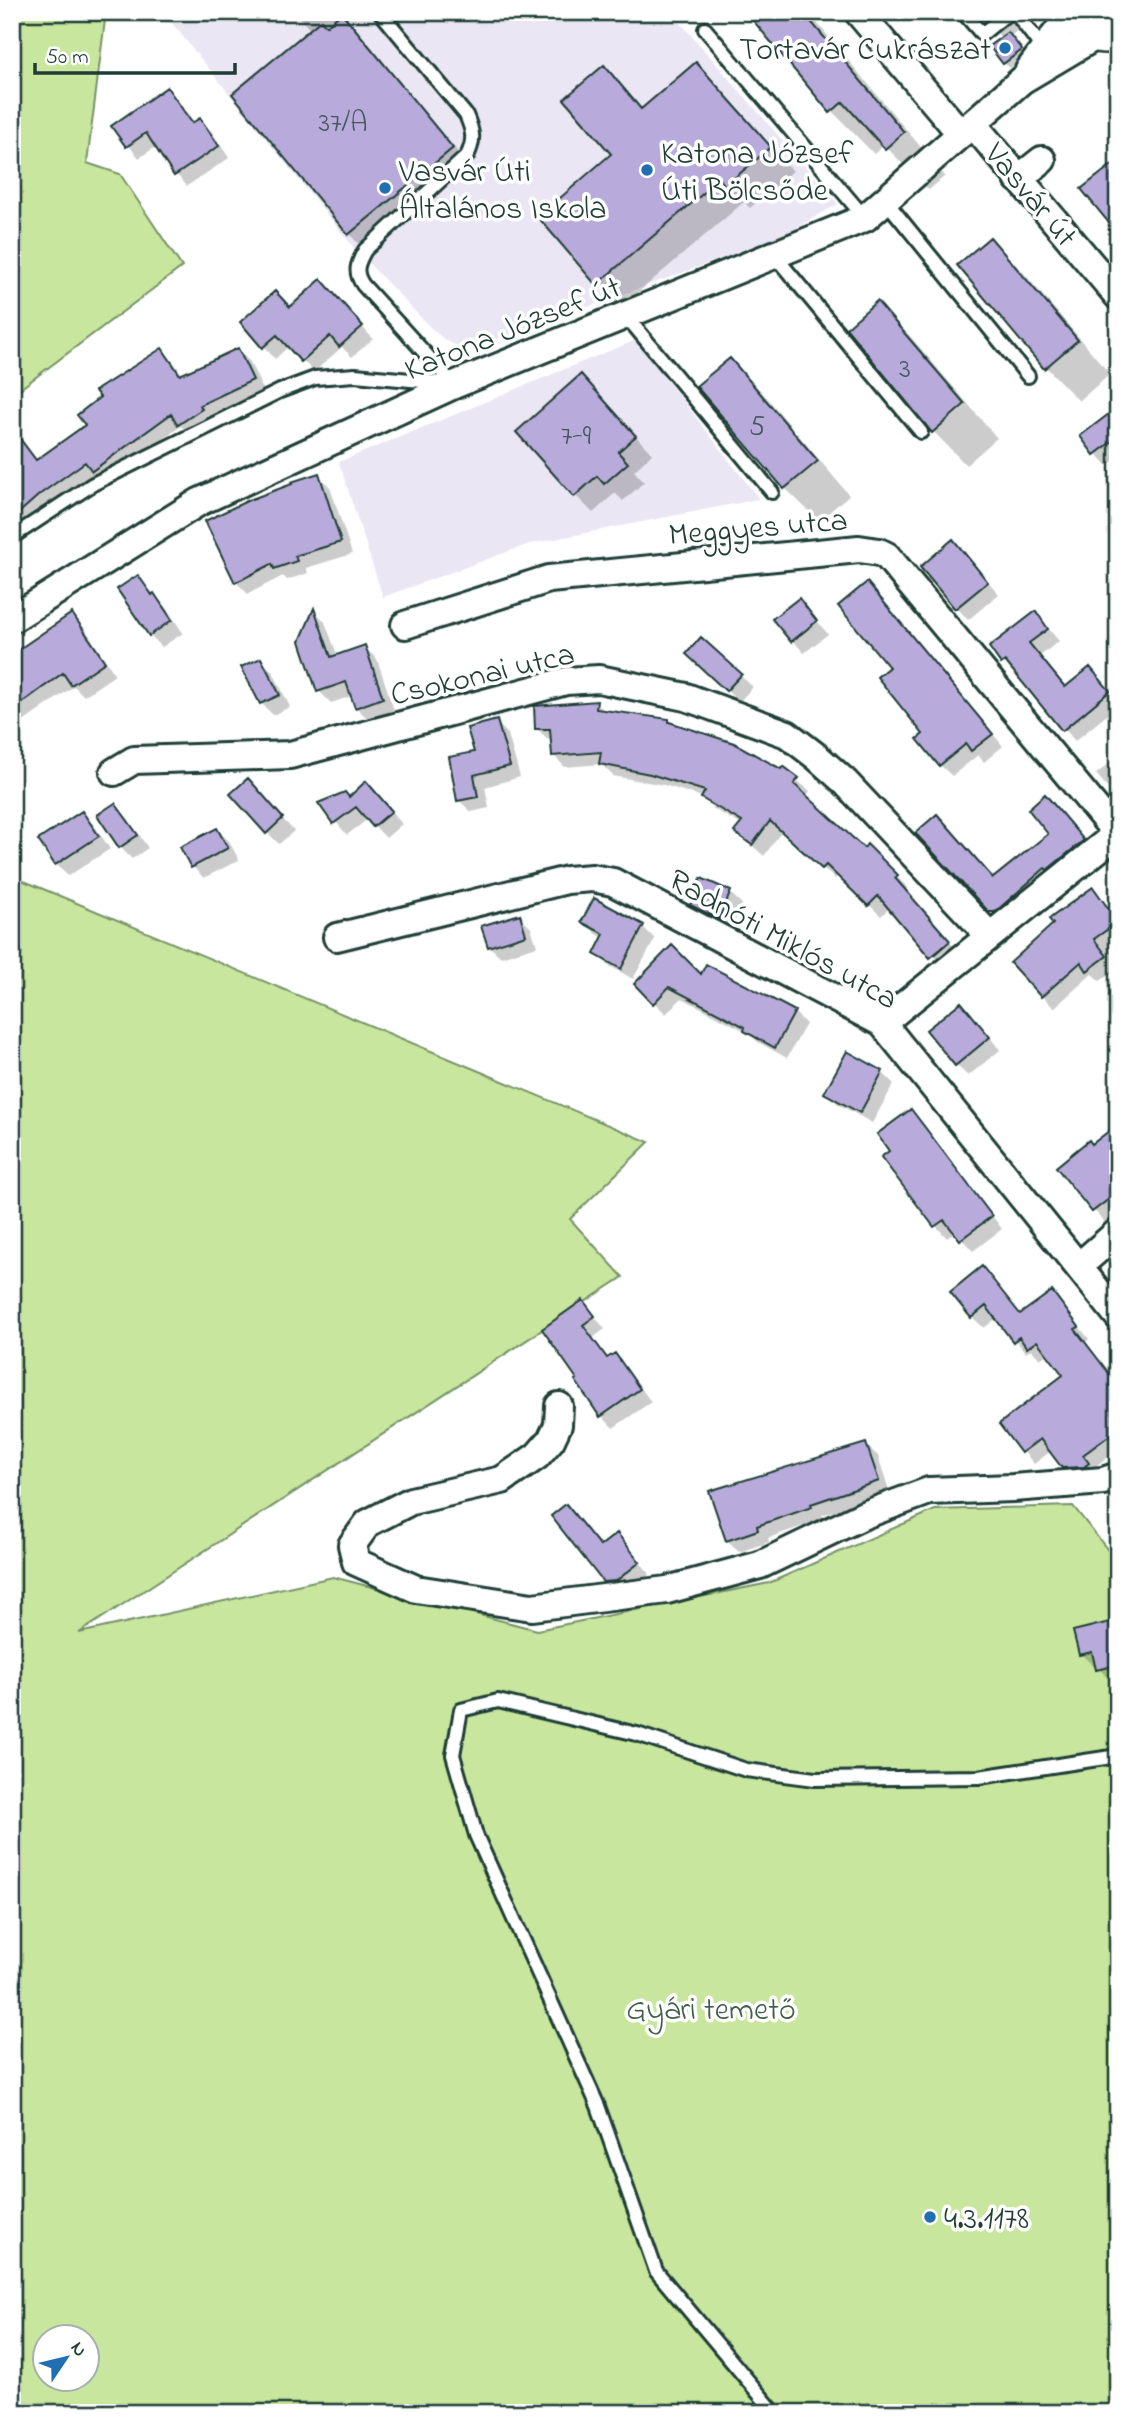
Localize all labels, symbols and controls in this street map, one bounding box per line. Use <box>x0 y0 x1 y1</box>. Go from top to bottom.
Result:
place label: Tortavár Cukrászat <box>739 28 991 75</box>
scale bar <box>35 32 234 76</box>
marker: Tortavár Cukrászat <box>997 40 1013 56</box>
text: 50 m <box>46 43 89 73</box>
house number: 37/A <box>318 104 368 145</box>
place label: Katona József Úti Bölcsőde <box>661 132 854 216</box>
street label: Vasvár út <box>971 133 1087 259</box>
place label: Vasvár Úti Általános Iskola <box>398 150 607 234</box>
marker: Katona József Úti Bölcsőde <box>639 162 655 178</box>
marker: Vasvár Úti Általános Iskola <box>377 180 393 196</box>
street label: Katona József út <box>398 265 629 395</box>
house number: 3 <box>899 350 911 391</box>
house number: 5 <box>749 407 765 448</box>
house number: 7-9 <box>561 417 592 458</box>
street label: Meggyes utca <box>667 498 850 561</box>
street label: Csokonai utca <box>386 632 579 720</box>
street label: Radnóti Miklós utca <box>659 858 906 1024</box>
park label: Gyári temető <box>626 1988 796 2035</box>
place label: 4.3.1178 <box>944 2197 1029 2244</box>
marker: 4.3.1178 <box>922 2209 938 2225</box>
north arrow <box>32 2324 102 2394</box>
text: N <box>63 2337 93 2363</box>

